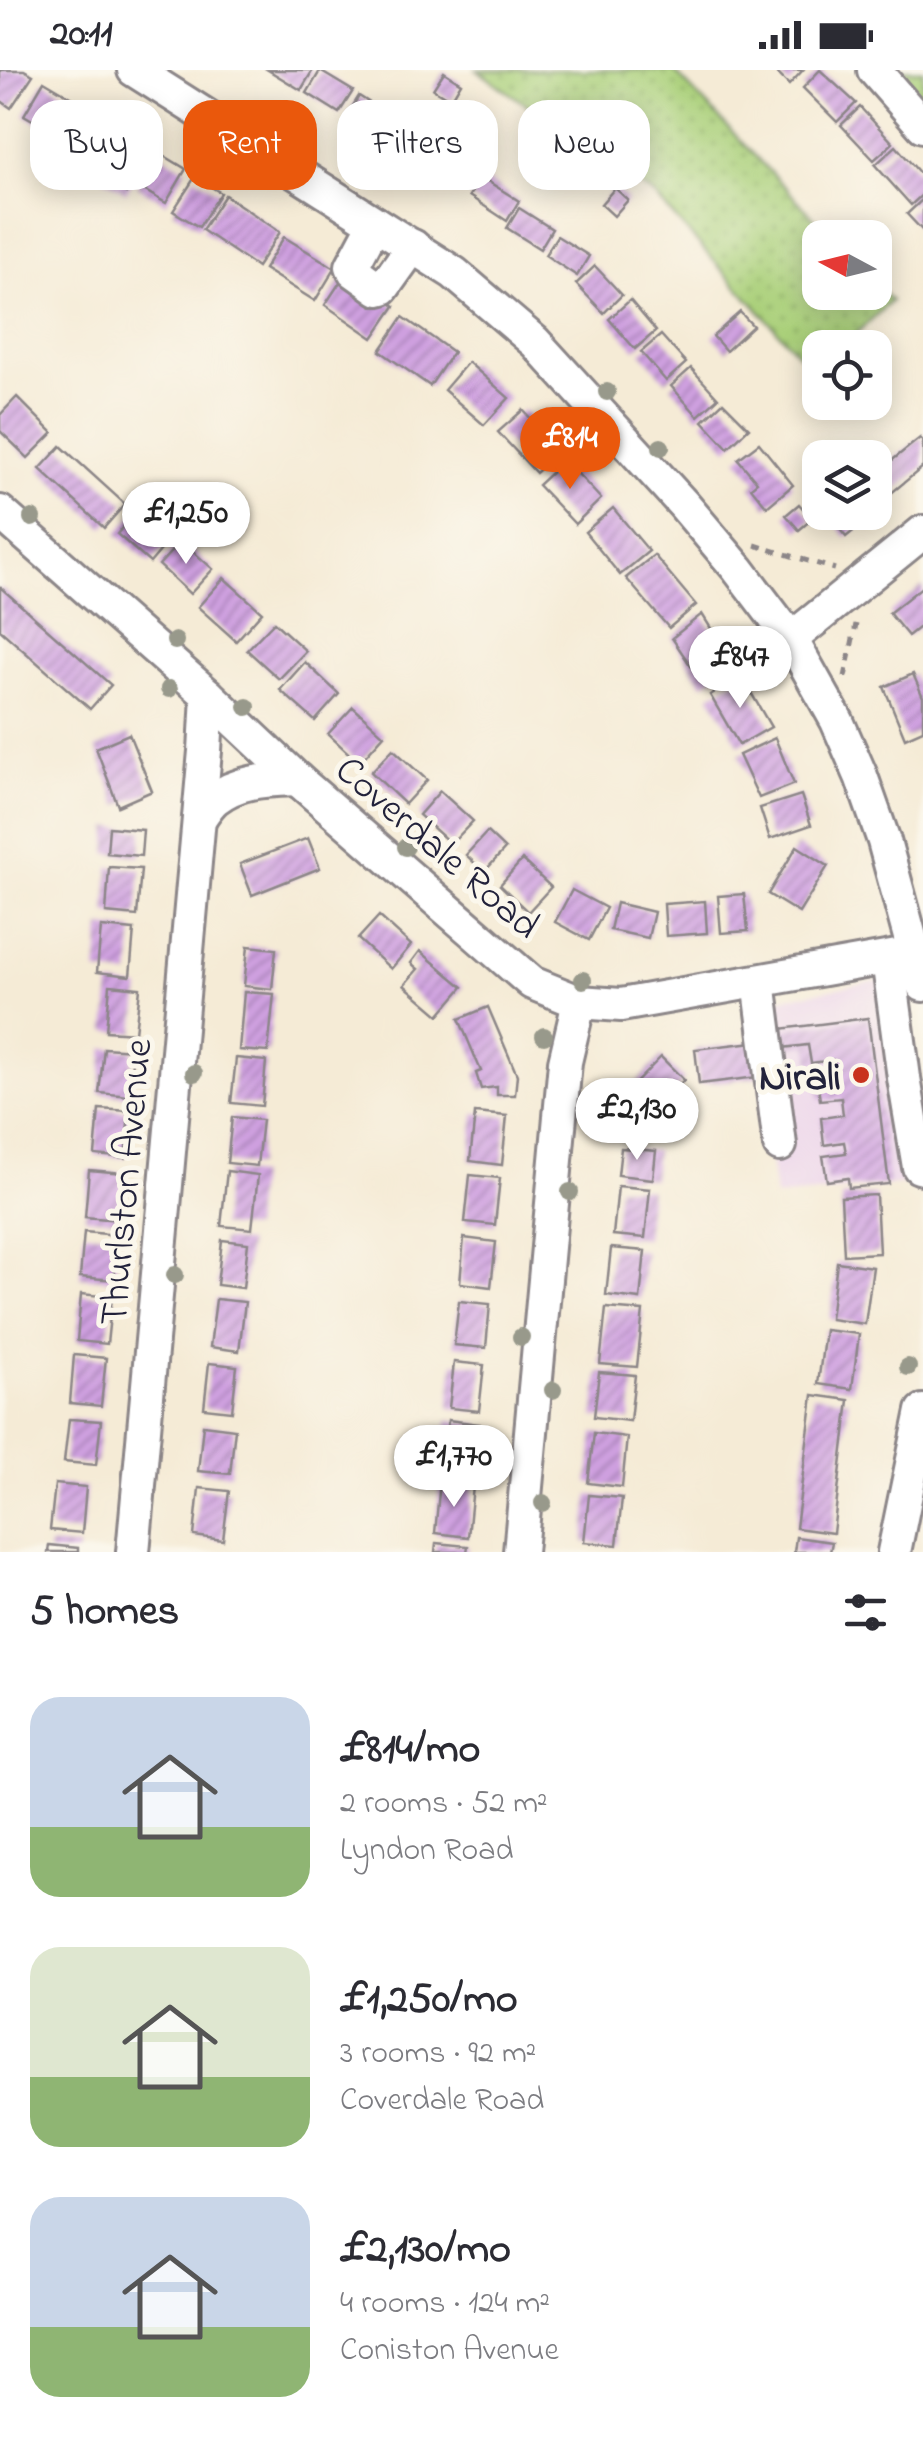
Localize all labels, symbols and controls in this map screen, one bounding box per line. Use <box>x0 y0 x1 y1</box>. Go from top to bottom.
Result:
text: 20:11 <box>50 7 113 63</box>
chip: Buy <box>30 100 163 190</box>
chip: Rent <box>183 100 317 190</box>
chip: Filters <box>337 100 498 190</box>
chip: New <box>518 100 650 190</box>
north arrow <box>802 220 892 310</box>
map controls <box>802 220 892 530</box>
button: locate <box>802 330 892 420</box>
pin: £814 <box>511 407 629 492</box>
text: £814 <box>542 416 598 463</box>
button: layers <box>802 440 892 530</box>
pin: £1,250 <box>105 482 267 567</box>
text: £1,250 <box>144 491 228 538</box>
pin: £847 <box>681 626 799 711</box>
text: £847 <box>711 635 769 682</box>
street label: Coverdale Road <box>320 743 552 955</box>
street label: Thurlston Avenue <box>87 1036 170 1328</box>
place label: Nirali <box>759 1050 841 1109</box>
marker: Nirali <box>850 1064 872 1086</box>
pin: £2,130 <box>556 1078 718 1163</box>
text: £2,130 <box>598 1087 676 1134</box>
pin: £1,770 <box>373 1425 535 1510</box>
text: £1,770 <box>416 1434 492 1481</box>
text: 5 homes <box>30 1582 179 1643</box>
icon: filters <box>838 1585 893 1640</box>
text: £814/mo <box>340 1720 480 1781</box>
icon: home <box>110 1737 230 1857</box>
text: 2 rooms · 52 m² <box>340 1781 548 1828</box>
text: Lyndon Road <box>340 1828 513 1875</box>
text: £1,250/mo <box>340 1970 518 2031</box>
icon: home <box>110 1987 230 2107</box>
text: 3 rooms · 92 m² <box>340 2031 536 2078</box>
text: Coverdale Road <box>340 2078 544 2125</box>
text: £2,130/mo <box>340 2220 511 2281</box>
icon: home <box>110 2237 230 2357</box>
text: 4 rooms · 124 m² <box>340 2281 550 2328</box>
text: Coniston Avenue <box>340 2328 559 2375</box>

